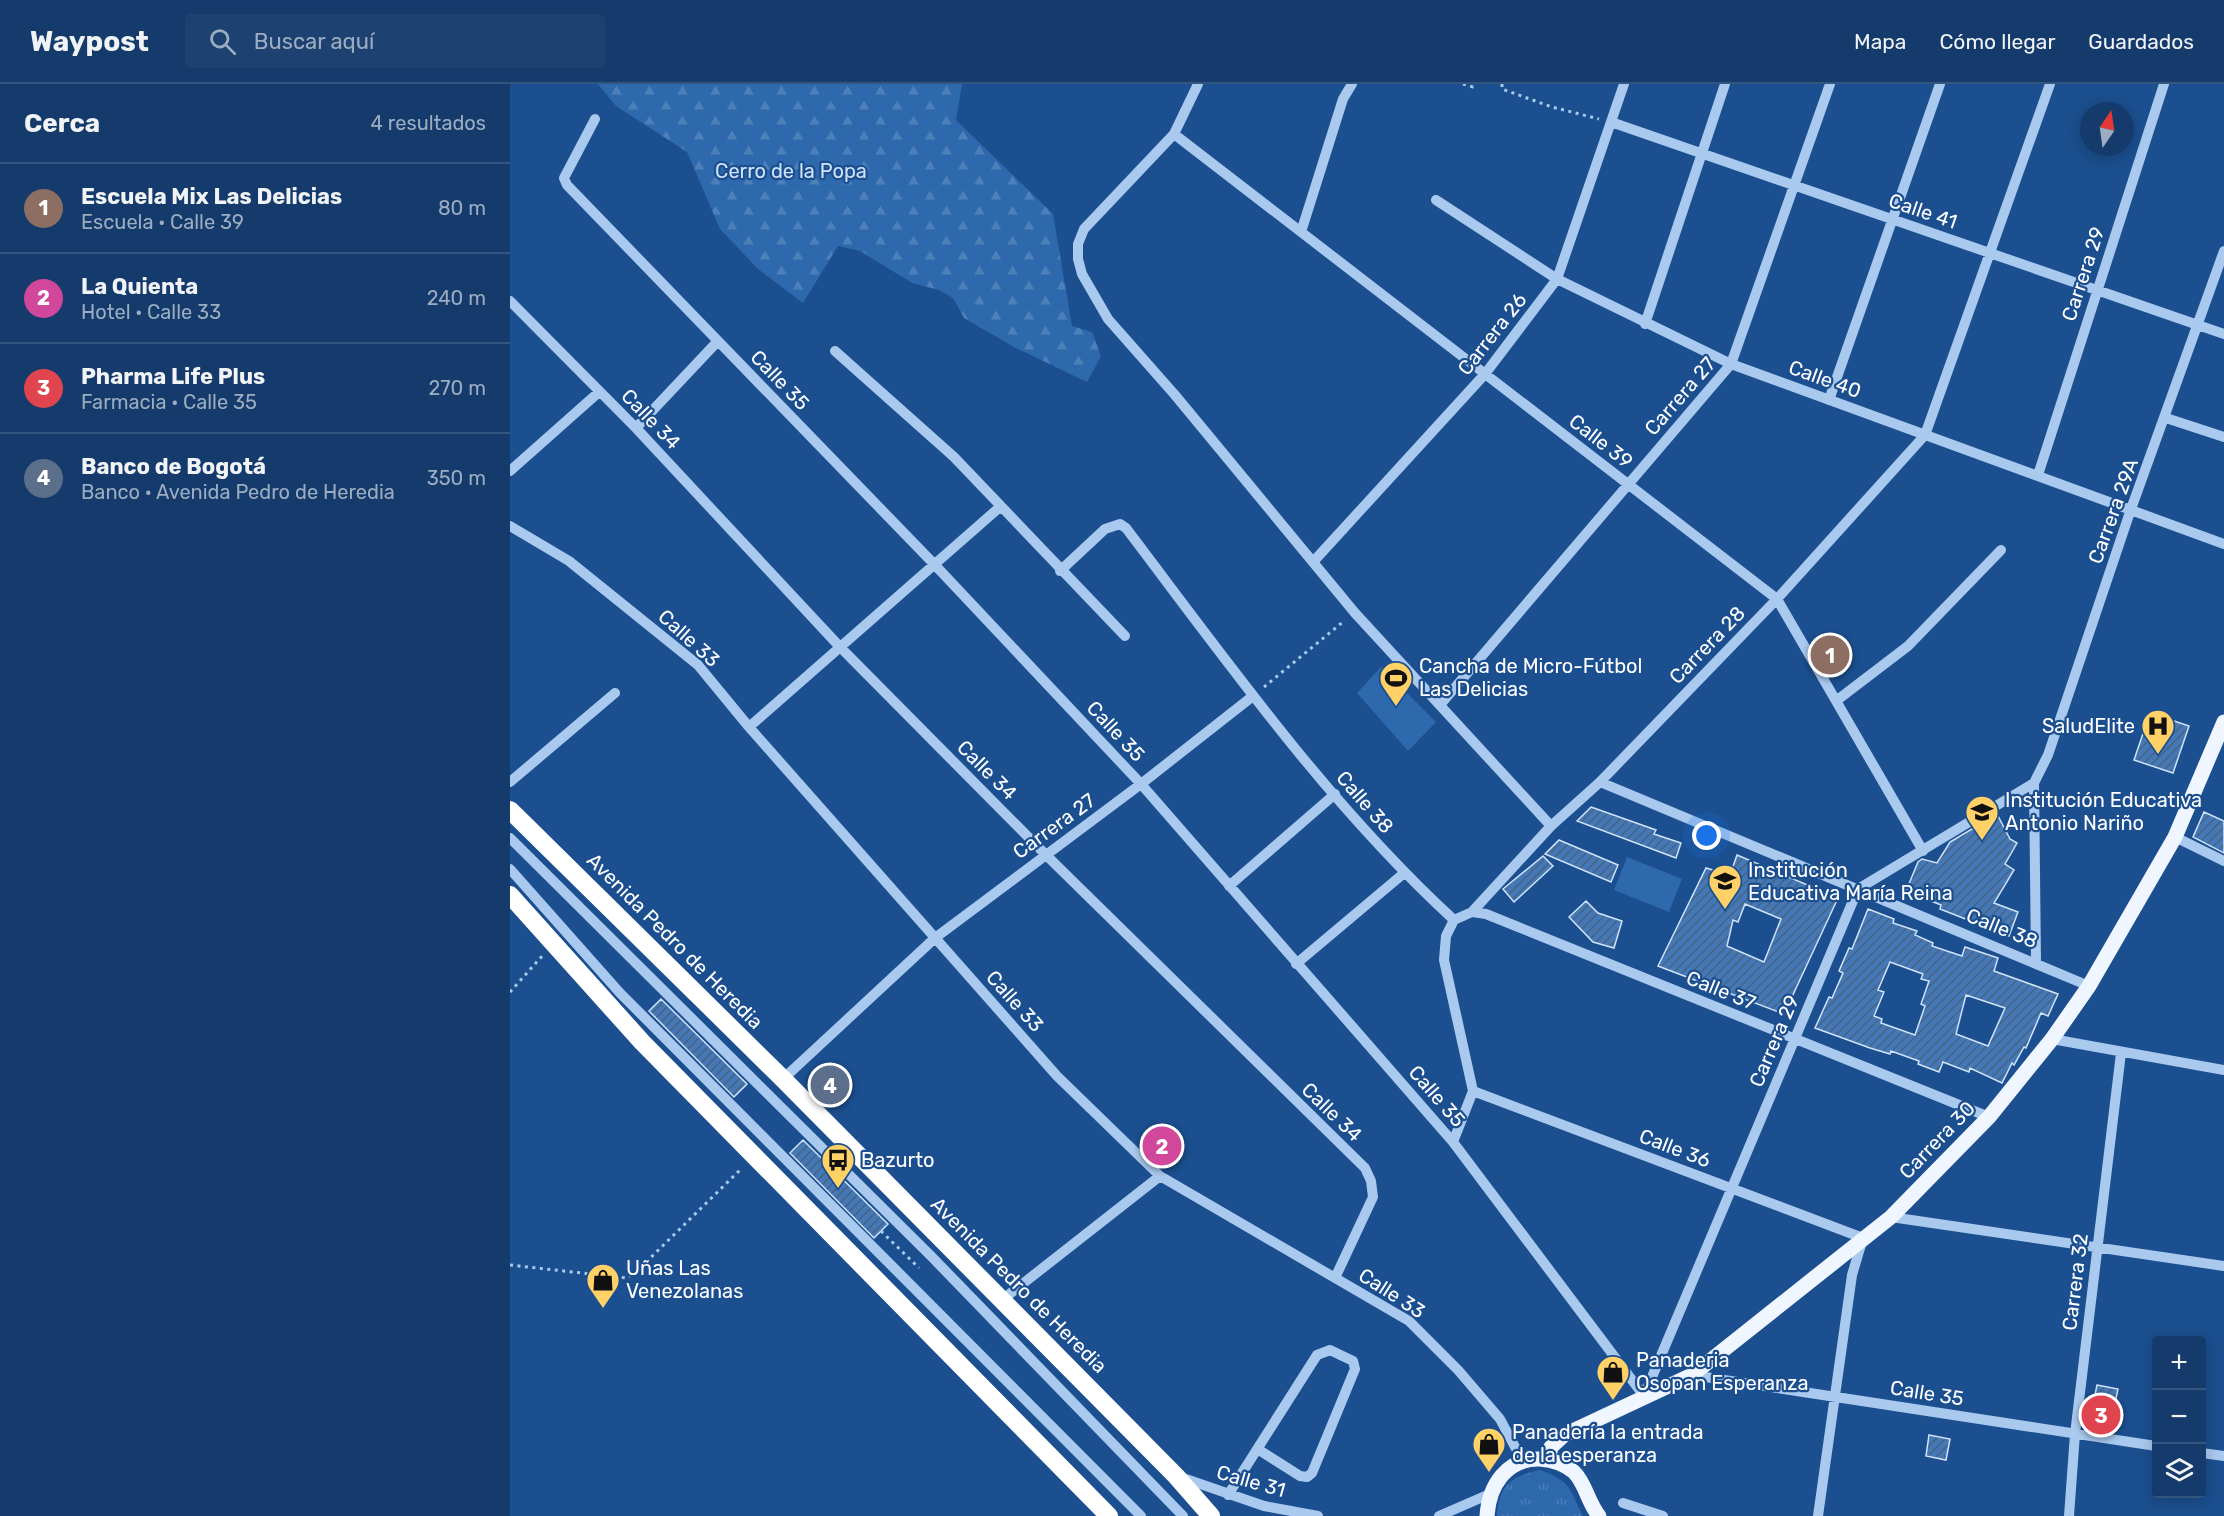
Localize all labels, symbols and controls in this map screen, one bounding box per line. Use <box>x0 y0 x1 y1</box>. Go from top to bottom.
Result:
search box <box>185 14 605 68</box>
text: Waypost <box>30 25 149 58</box>
icon: search <box>206 25 239 58</box>
text: Buscar aquí <box>254 28 374 55</box>
text: Mapa <box>1854 29 1906 54</box>
text: Cómo llegar <box>1939 29 2055 54</box>
text: Guardados <box>2088 29 2194 54</box>
north arrow <box>2080 102 2134 156</box>
text: Cerca <box>24 108 100 139</box>
text: 4 resultados <box>371 111 486 135</box>
park label: Cerro de la Popa <box>715 159 867 183</box>
text: Escuela Mix Las Delicias <box>81 183 342 210</box>
street label: Calle 41 <box>1886 188 1960 234</box>
text: 1 <box>39 196 48 220</box>
text: 80 m <box>438 196 486 220</box>
text: Escuela · Calle 39 <box>81 210 244 234</box>
street label: Carrera 29 <box>2057 224 2109 324</box>
text: La Quienta <box>81 273 198 300</box>
text: 2 <box>37 286 50 310</box>
text: 240 m <box>427 286 486 310</box>
street label: Carrera 26 <box>1452 288 1532 380</box>
text: Hotel · Calle 33 <box>81 300 221 324</box>
street label: Calle 35 <box>746 345 814 415</box>
street label: Carrera 27 <box>1639 352 1721 440</box>
street label: Calle 40 <box>1786 355 1864 403</box>
text: Pharma Life Plus <box>81 363 265 390</box>
text: 3 <box>37 376 50 400</box>
text: 270 m <box>429 376 486 400</box>
street label: Calle 34 <box>616 384 686 454</box>
text: Farmacia · Calle 35 <box>81 390 257 414</box>
street label: Calle 39 <box>1564 409 1638 473</box>
text: Banco de Bogotá <box>81 453 266 480</box>
street label: Carrera 29A <box>2083 455 2143 567</box>
text: 4 <box>37 466 50 490</box>
text: 350 m <box>427 466 486 490</box>
text: Banco · Avenida Pedro de Heredia <box>81 480 395 504</box>
street label: Carrera 28 <box>1664 601 1750 689</box>
street label: Calle 33 <box>653 604 725 672</box>
pin: 1 <box>1810 632 1850 678</box>
place label: Cancha de Micro-Fútbol Las Delicias <box>1419 654 1642 701</box>
sports icon: Cancha de Micro-Fútbol Las Delicias <box>1378 660 1414 707</box>
street label: Calle 35 <box>1082 696 1150 766</box>
hospital icon: SaludElite <box>2140 708 2176 755</box>
place label: SaludElite <box>2042 714 2135 738</box>
street label: Calle 34 <box>952 735 1022 805</box>
street label: Calle 38 <box>1331 766 1399 838</box>
street label: Carrera 27 <box>1008 788 1100 864</box>
place label: Institución Educativa Antonio Nariño <box>2005 788 2202 835</box>
school or university icon: Institución Educativa Antonio Nariño <box>1964 794 2000 841</box>
your location <box>1692 821 1721 850</box>
street label: Avenida Pedro de Heredia <box>582 848 768 1034</box>
place label: Institución Educativa María Reina <box>1748 858 1953 905</box>
school or university icon: Institución Educativa María Reina <box>1707 863 1743 910</box>
street label: Calle 38 <box>1963 903 2041 953</box>
street label: Calle 33 <box>981 965 1049 1037</box>
street label: Calle 37 <box>1683 965 1759 1015</box>
street label: Carrera 29 <box>1744 991 1804 1091</box>
street label: Calle 35 <box>1404 1060 1470 1132</box>
pin: 4 <box>810 1062 850 1108</box>
street label: Calle 34 <box>1297 1077 1367 1147</box>
street label: Carrera 30 <box>1894 1096 1980 1184</box>
street label: Calle 36 <box>1636 1123 1714 1173</box>
pin: 2 <box>1142 1124 1182 1168</box>
bus stop icon: Bazurto <box>820 1142 856 1189</box>
place label: Bazurto <box>861 1148 935 1172</box>
street label: Avenida Pedro de Heredia <box>926 1192 1112 1378</box>
street label: Carrera 32 <box>2057 1232 2093 1332</box>
place label: Uñas Las Venezolanas <box>626 1256 743 1303</box>
shop icon: Uñas Las Venezolanas <box>585 1262 621 1309</box>
street label: Calle 33 <box>1354 1263 1430 1323</box>
map controls <box>2152 1336 2206 1498</box>
button: + <box>2152 1336 2206 1390</box>
place label: Panaderia Osopan Esperanza <box>1636 1348 1808 1395</box>
shop icon: Panaderia Osopan Esperanza <box>1595 1354 1631 1401</box>
street label: Calle 35 <box>1889 1375 1965 1411</box>
button: − <box>2152 1390 2206 1444</box>
pin: 3 <box>2082 1392 2120 1438</box>
place label: Panadería la entrada de la esperanza <box>1512 1420 1704 1467</box>
shop icon: Panadería la entrada de la esperanza <box>1471 1426 1507 1473</box>
button: layers <box>2152 1444 2206 1498</box>
street label: Calle 31 <box>1214 1460 1288 1502</box>

